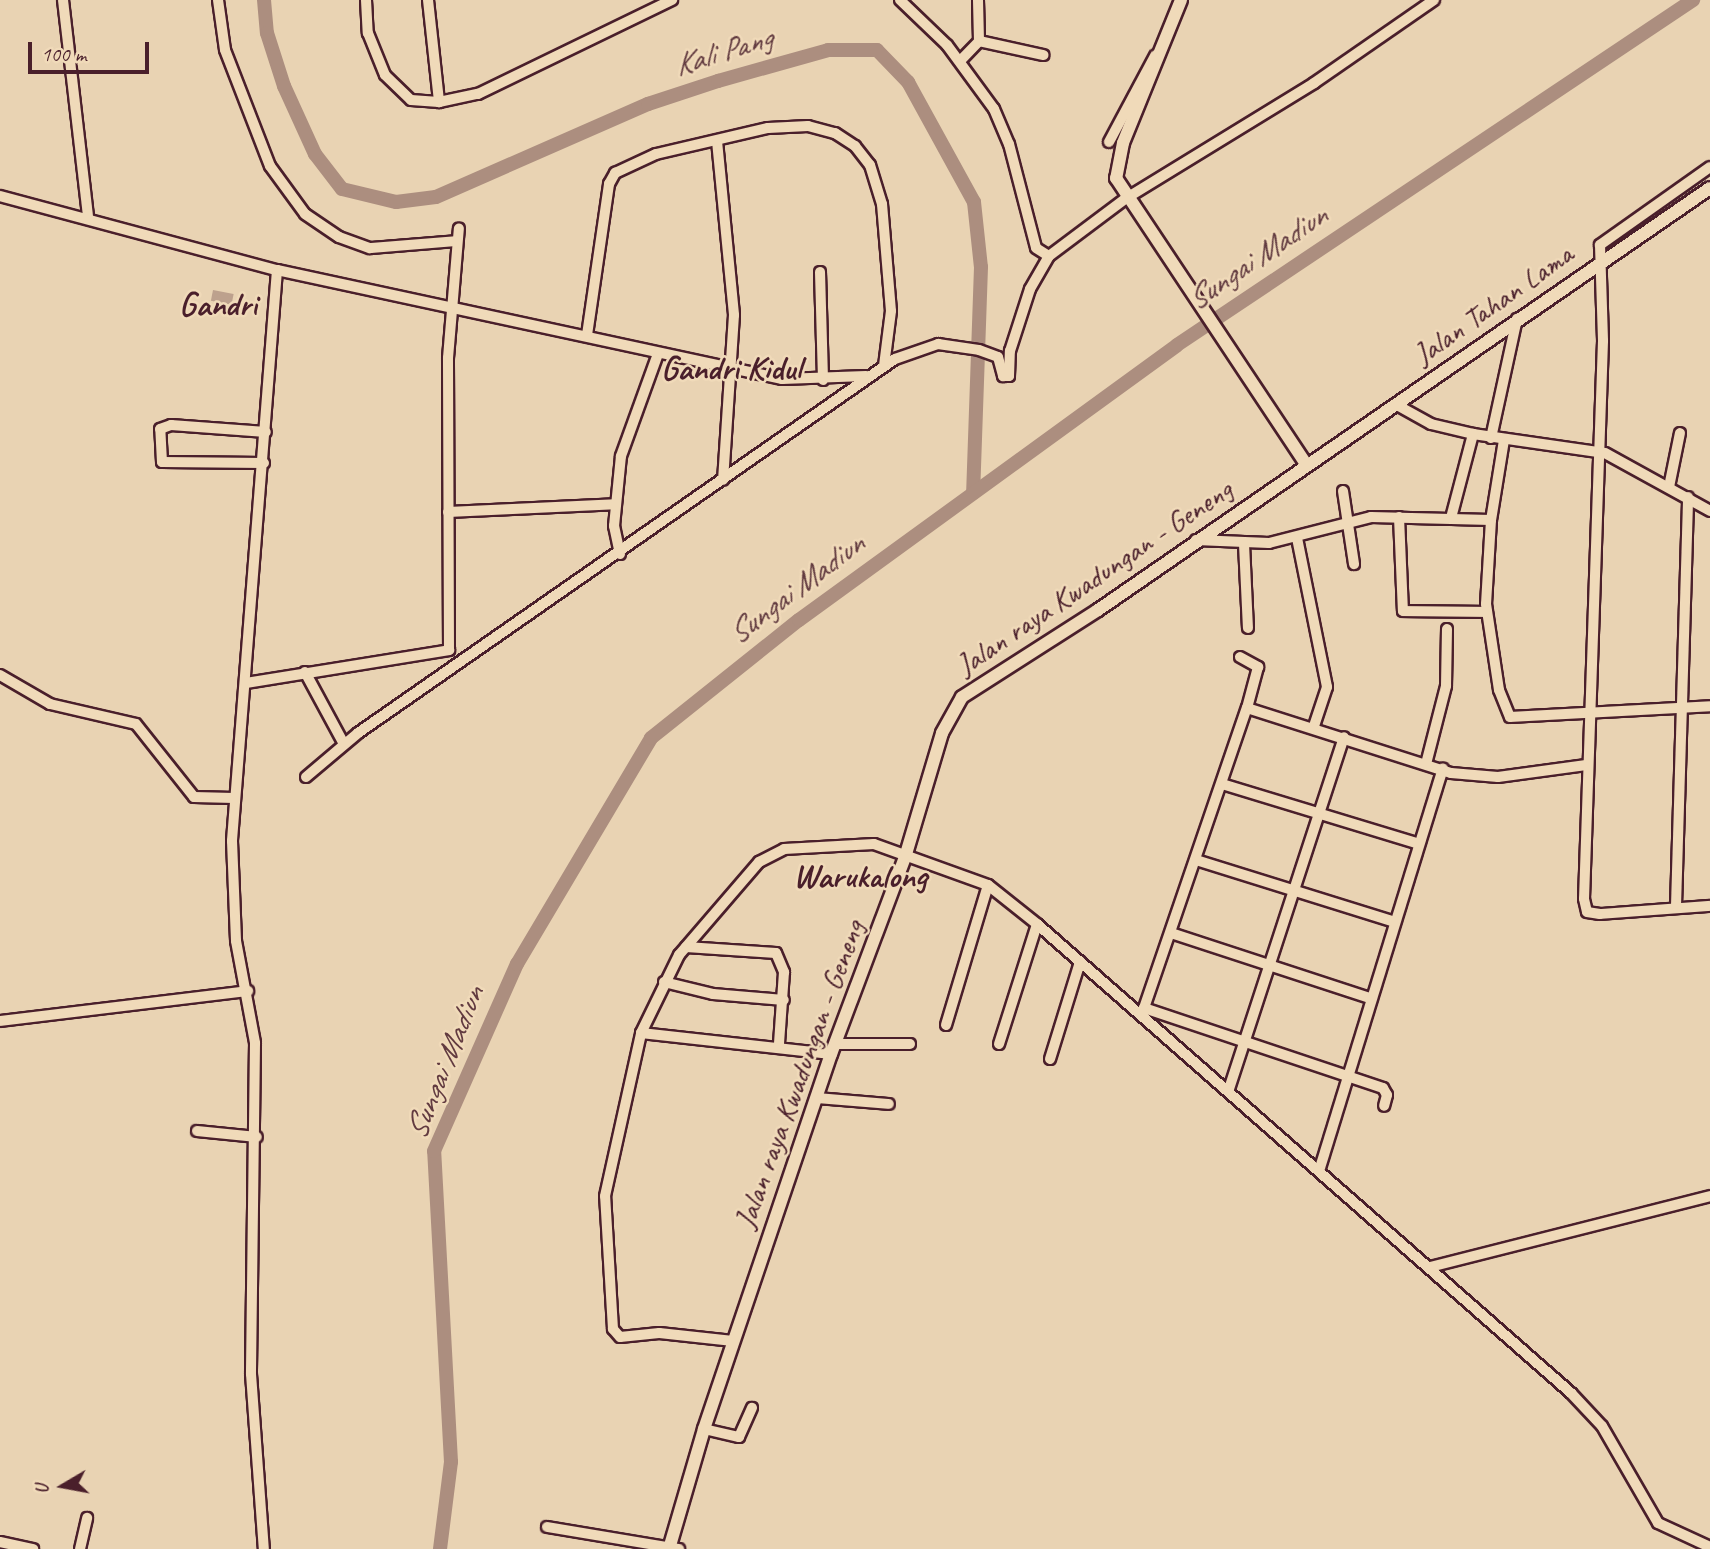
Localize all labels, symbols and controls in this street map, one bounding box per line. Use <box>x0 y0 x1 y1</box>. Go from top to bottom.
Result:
water label: Kali Pang <box>669 19 777 85</box>
scale bar <box>32 28 152 72</box>
text: 100 m <box>41 41 86 67</box>
water label: Sungai Madiun <box>1180 197 1334 319</box>
street label: Jalan Tahan Lama <box>1407 236 1579 372</box>
district label: Gandri <box>179 285 257 325</box>
district label: Gandri Kidul <box>661 349 801 389</box>
street label: Jalan raya Kwadungan - Geneng <box>949 471 1239 683</box>
water label: Sungai Madiun <box>720 525 872 653</box>
district label: Warukalong <box>793 857 927 897</box>
street label: Jalan raya Kwadungan - Geneng <box>727 915 871 1233</box>
water label: Sungai Madiun <box>397 981 493 1145</box>
north arrow <box>28 1451 98 1521</box>
text: U <box>30 1483 55 1496</box>

